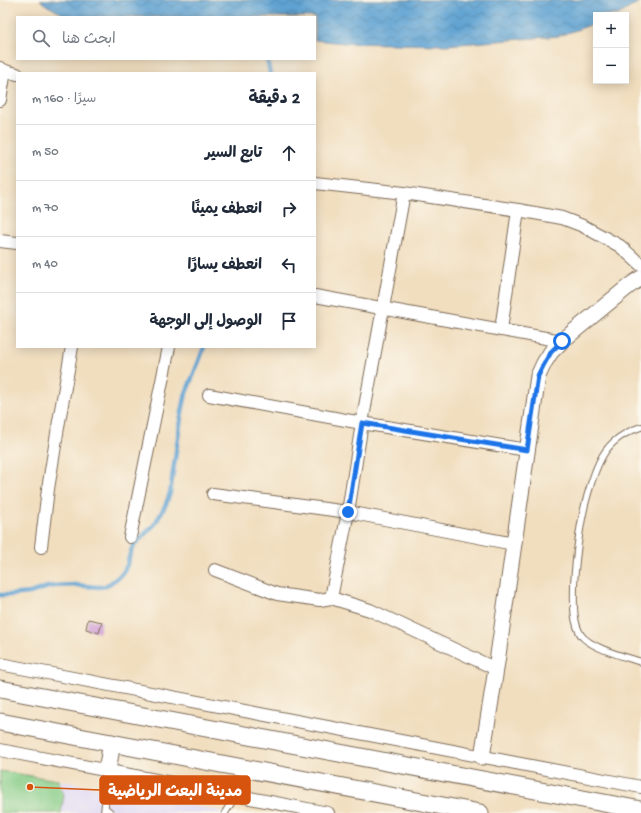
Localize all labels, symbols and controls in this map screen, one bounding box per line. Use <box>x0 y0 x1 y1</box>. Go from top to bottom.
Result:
map controls <box>593 12 629 84</box>
button: + <box>593 12 629 48</box>
search box <box>16 16 316 60</box>
icon: search <box>30 27 52 49</box>
text: ابحث هنا <box>62 31 116 49</box>
button: − <box>593 48 629 84</box>
text: 2 دقيقة <box>248 90 300 110</box>
text: سيرًا · 160 m <box>32 92 96 107</box>
icon: ahead <box>278 142 300 164</box>
text: 50 m <box>32 145 59 160</box>
text: تابع السير <box>205 145 262 163</box>
icon: right <box>278 198 300 220</box>
text: 70 m <box>32 201 58 216</box>
text: انعطف يمينًا <box>191 201 262 219</box>
icon: left <box>278 254 300 276</box>
text: 40 m <box>32 257 58 272</box>
text: انعطف يسارًا <box>188 257 262 275</box>
icon: arrive <box>278 310 300 332</box>
text: الوصول إلى الوجهة <box>149 313 262 331</box>
route start <box>553 332 571 350</box>
route end <box>339 503 357 521</box>
callout: مدينة البعث الرياضية <box>100 776 250 804</box>
text: مدينة البعث الرياضية <box>108 783 242 803</box>

